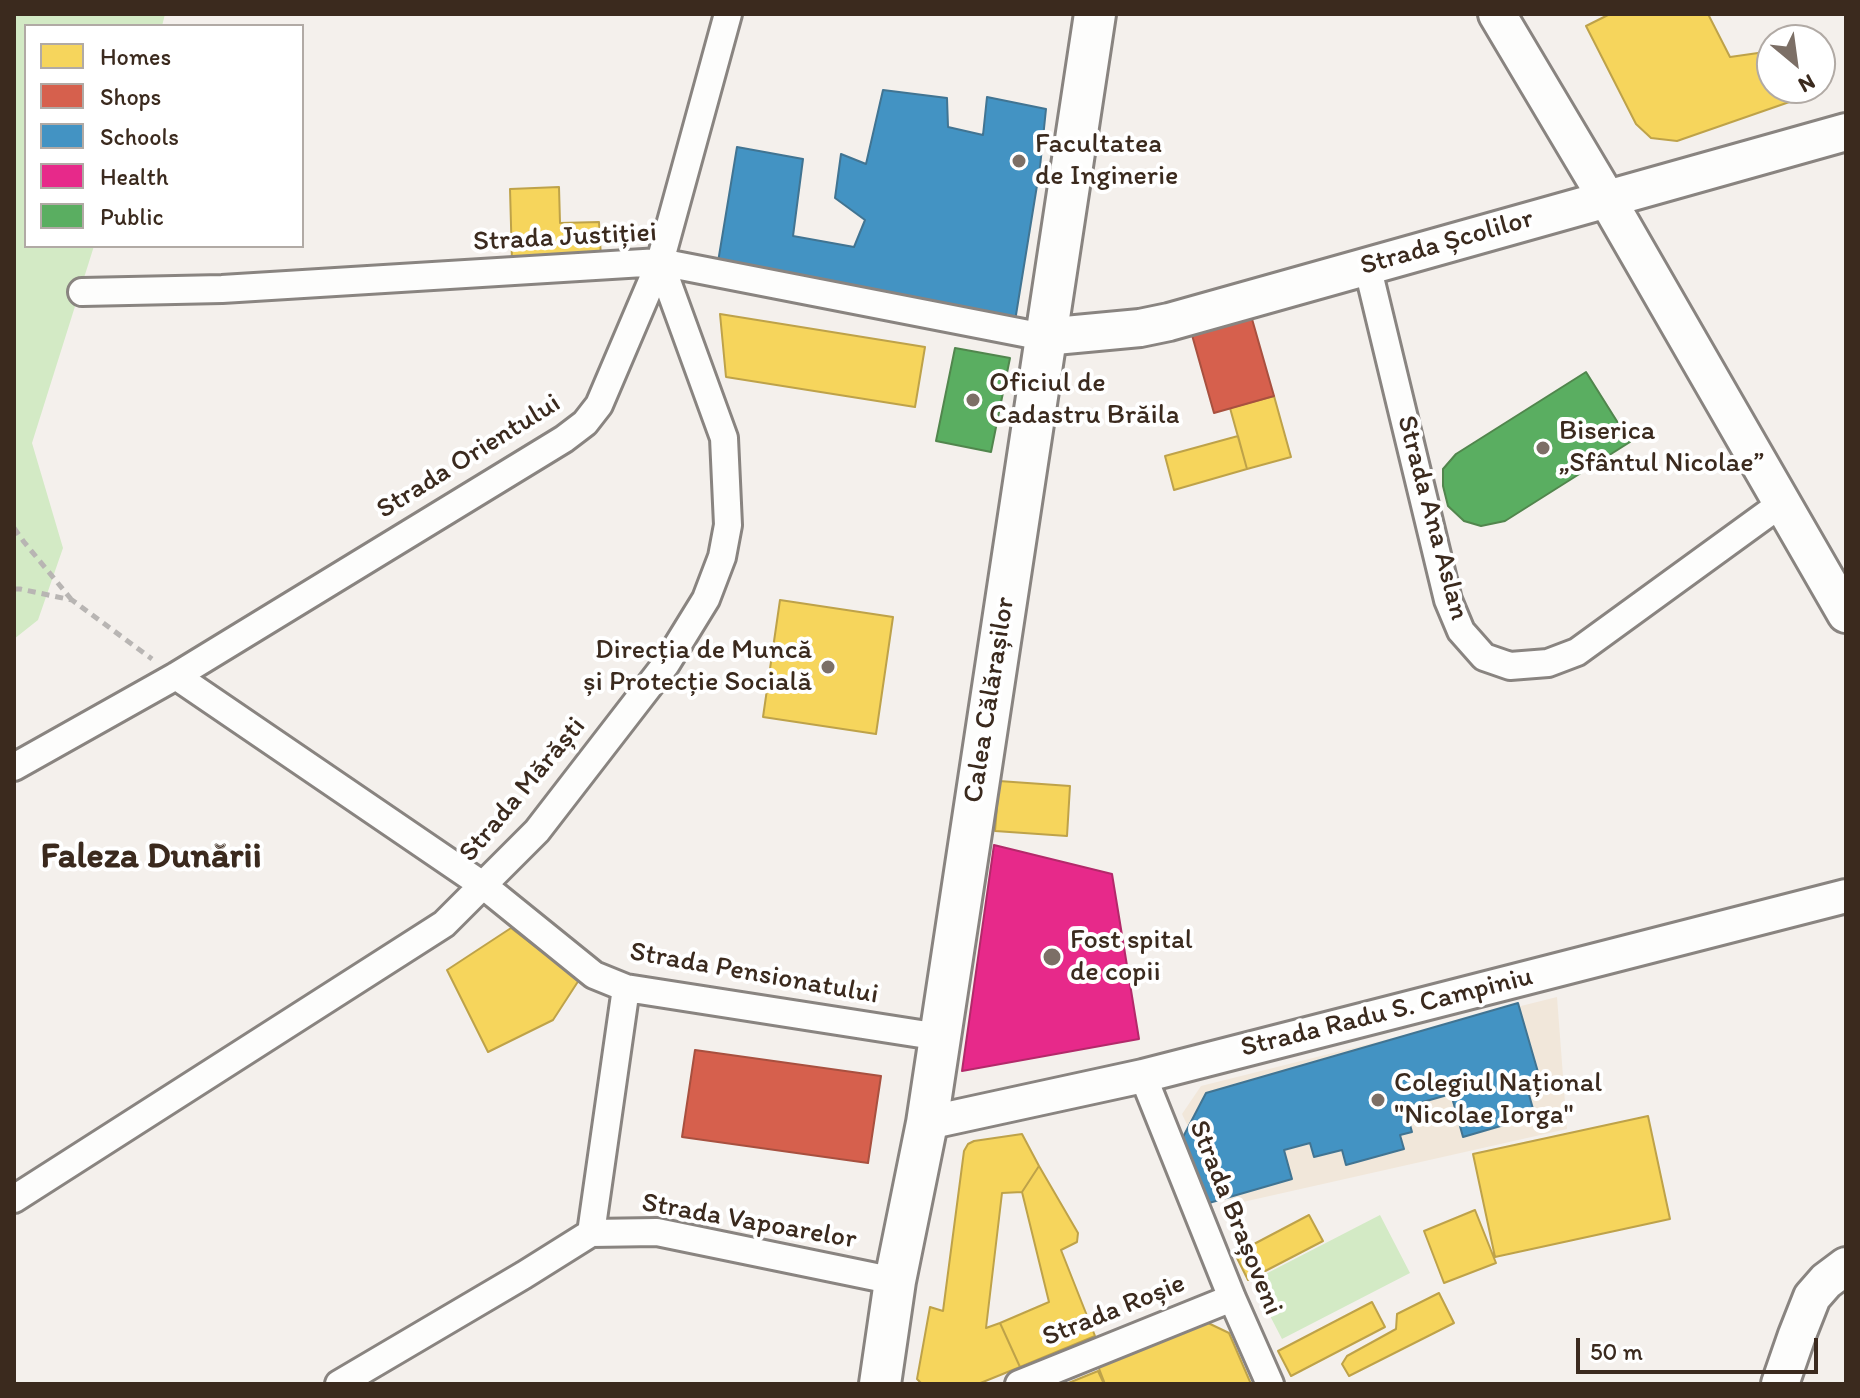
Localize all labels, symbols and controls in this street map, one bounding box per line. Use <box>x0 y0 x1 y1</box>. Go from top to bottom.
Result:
legend <box>24 24 304 248</box>
north arrow <box>1756 24 1836 104</box>
text: Homes <box>100 42 171 71</box>
text: N <box>1794 68 1820 99</box>
text: Shops <box>100 82 161 111</box>
text: Schools <box>100 122 179 151</box>
place label: Facultatea de Inginerie <box>1035 128 1178 194</box>
marker: Facultatea de Inginerie <box>1010 152 1028 170</box>
text: Health <box>100 162 168 191</box>
text: Public <box>100 202 164 231</box>
street label: Strada Școlilor <box>1357 202 1537 284</box>
street label: Strada Justiției <box>472 216 658 260</box>
place label: Oficiul de Cadastru Brăila <box>989 367 1179 433</box>
street label: Strada Orientului <box>371 387 567 527</box>
marker: Oficiul de Cadastru Brăila <box>964 391 982 409</box>
street label: Strada Ana Aslan <box>1389 412 1475 624</box>
place label: Biserica „Sfântul Nicolae” <box>1559 415 1764 481</box>
marker: Biserica „Sfântul Nicolae” <box>1534 439 1552 457</box>
street label: Calea Călărașilor <box>957 595 1023 805</box>
place label: Direcția de Muncă și Protecție Socială <box>583 634 812 700</box>
marker: Direcția de Muncă și Protecție Socială <box>819 658 837 676</box>
street label: Strada Mărăști <box>453 711 593 869</box>
district label: Faleza Dunării <box>40 836 262 880</box>
place label: Fost spital de copii <box>1070 924 1193 990</box>
street label: Strada Pensionatului <box>627 936 881 1012</box>
marker: Fost spital de copii <box>1041 946 1063 968</box>
street label: Strada Radu S. Campiniu <box>1238 960 1536 1066</box>
place label: Colegiul Național "Nicolae Iorga" <box>1394 1067 1602 1133</box>
marker: Colegiul Național "Nicolae Iorga" <box>1369 1091 1387 1109</box>
street label: Strada Brașoveni <box>1181 1116 1289 1320</box>
street label: Strada Vapoarelor <box>639 1187 859 1257</box>
street label: Strada Roșie <box>1038 1267 1190 1355</box>
scale bar <box>1580 1322 1822 1372</box>
text: 50 m <box>1590 1337 1643 1366</box>

